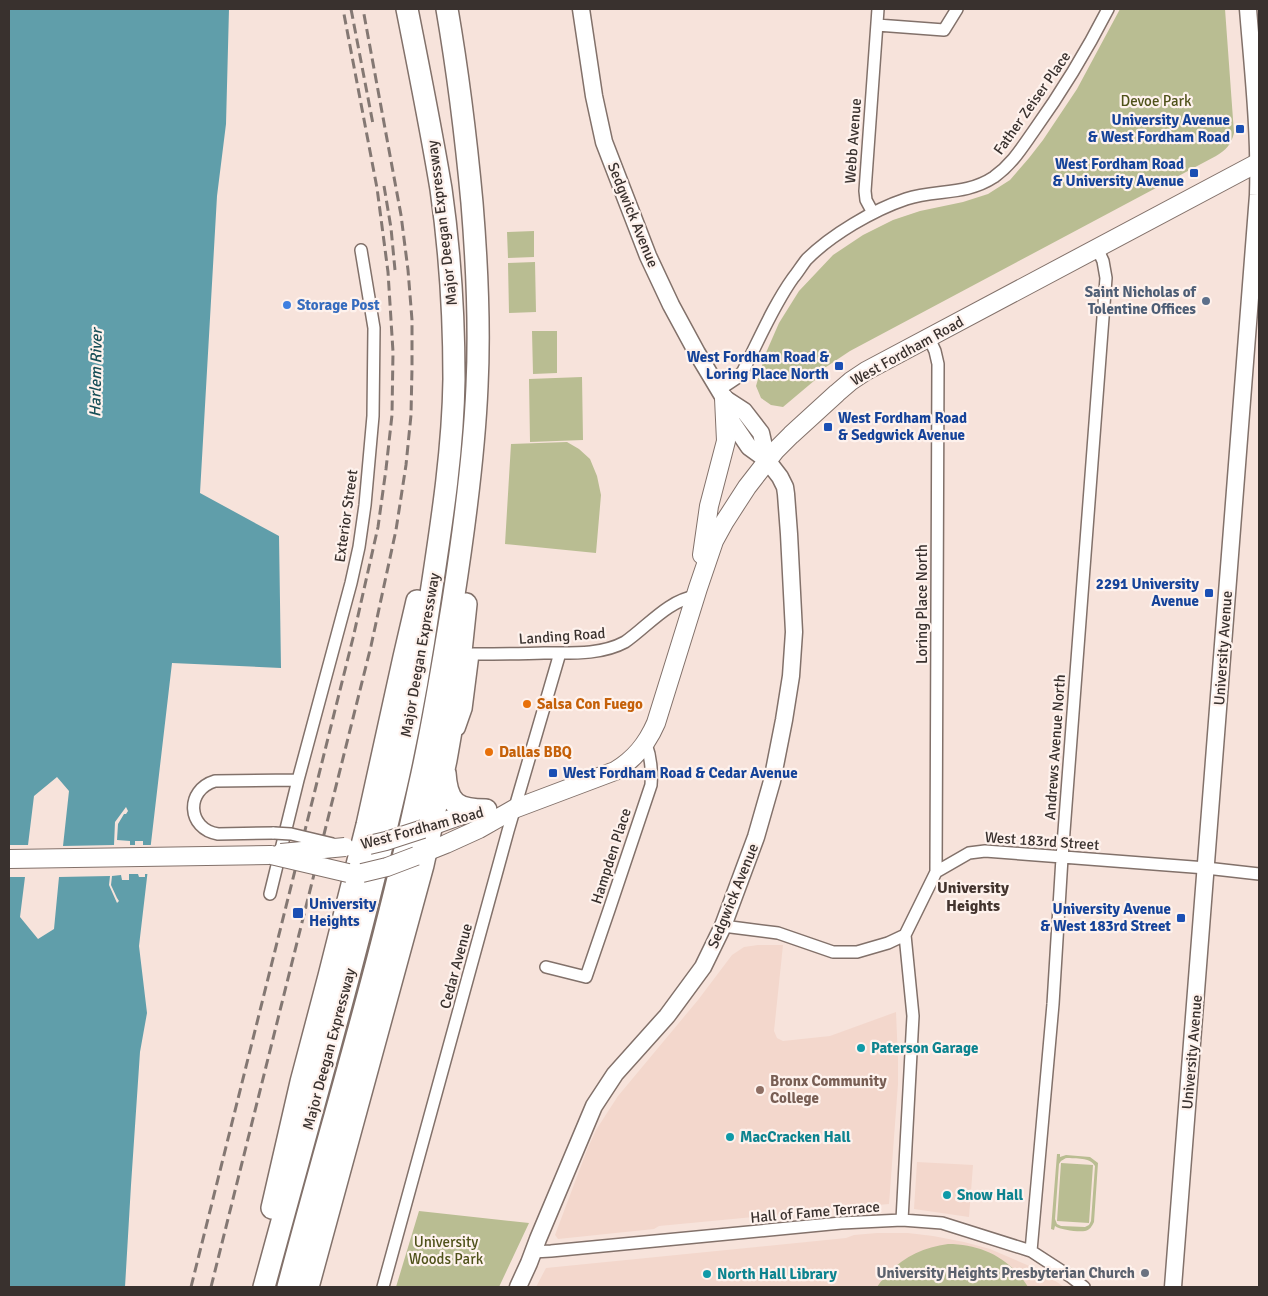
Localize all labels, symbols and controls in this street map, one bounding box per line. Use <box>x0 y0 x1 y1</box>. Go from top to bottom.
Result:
street label: Father Zeiser Place <box>990 48 1074 158</box>
park label: Devoe Park <box>1120 92 1192 110</box>
street label: Webb Avenue <box>841 98 865 184</box>
place label: University Avenue & West Fordham Road <box>1088 111 1230 146</box>
marker: University Avenue & West Fordham Road <box>1234 123 1246 135</box>
street label: Major Deegan Expressway <box>423 139 461 307</box>
place label: West Fordham Road & University Avenue <box>1052 155 1184 190</box>
street label: Sedgwick Avenue <box>604 160 662 270</box>
marker: West Fordham Road & University Avenue <box>1188 167 1200 179</box>
place label: Saint Nicholas of Tolentine Offices <box>1085 283 1198 318</box>
marker: Saint Nicholas of Tolentine Offices <box>1200 295 1212 307</box>
place label: Storage Post <box>297 296 380 314</box>
marker: Storage Post <box>281 299 293 311</box>
street label: West Fordham Road <box>847 312 967 390</box>
water label: Harlem River <box>85 327 107 417</box>
place label: West Fordham Road & Loring Place North <box>687 348 829 383</box>
marker: West Fordham Road & Loring Place North <box>833 360 845 372</box>
place label: West Fordham Road & Sedgwick Avenue <box>838 409 967 444</box>
marker: West Fordham Road & Sedgwick Avenue <box>822 421 834 433</box>
street label: Exterior Street <box>331 468 361 564</box>
street label: Loring Place North <box>913 544 931 664</box>
street label: Major Deegan Expressway <box>397 571 443 739</box>
place label: 2291 University Avenue <box>1096 575 1200 610</box>
marker: 2291 University Avenue <box>1203 587 1215 599</box>
street label: University Avenue <box>1210 590 1236 706</box>
street label: Landing Road <box>518 624 606 648</box>
street label: Andrews Avenue North <box>1041 674 1069 820</box>
place label: Salsa Con Fuego <box>537 695 643 713</box>
marker: Salsa Con Fuego <box>521 698 533 710</box>
place label: Dallas BBQ <box>499 743 572 761</box>
marker: Dallas BBQ <box>483 746 495 758</box>
place label: West Fordham Road & Cedar Avenue <box>563 764 798 782</box>
marker: West Fordham Road & Cedar Avenue <box>547 767 559 779</box>
street label: West Fordham Road <box>359 803 485 853</box>
street label: Hampden Place <box>587 806 635 906</box>
street label: West 183rd Street <box>984 828 1100 854</box>
street label: Sedgwick Avenue <box>704 841 762 951</box>
district label: University Heights <box>937 878 1009 916</box>
place label: University Heights <box>309 895 377 930</box>
place label: University Avenue & West 183rd Street <box>1040 900 1171 935</box>
marker: University Heights <box>291 906 305 920</box>
marker: University Avenue & West 183rd Street <box>1175 912 1187 924</box>
street label: Cedar Avenue <box>436 921 476 1011</box>
street label: Major Deegan Expressway <box>299 966 359 1132</box>
street label: University Avenue <box>1178 994 1206 1110</box>
place label: Paterson Garage <box>871 1039 978 1057</box>
marker: Paterson Garage <box>855 1042 867 1054</box>
place label: Bronx Community College <box>770 1072 887 1107</box>
marker: Bronx Community College <box>754 1084 766 1096</box>
place label: MacCracken Hall <box>740 1128 851 1146</box>
marker: MacCracken Hall <box>724 1131 736 1143</box>
place label: Snow Hall <box>957 1186 1024 1204</box>
marker: Snow Hall <box>941 1189 953 1201</box>
street label: Hall of Fame Terrace <box>749 1197 881 1227</box>
park label: University Woods Park <box>409 1233 484 1268</box>
place label: University Heights Presbyterian Church <box>876 1264 1135 1282</box>
place label: North Hall Library <box>717 1265 837 1283</box>
marker: University Heights Presbyterian Church <box>1139 1267 1151 1279</box>
marker: North Hall Library <box>701 1268 713 1280</box>

